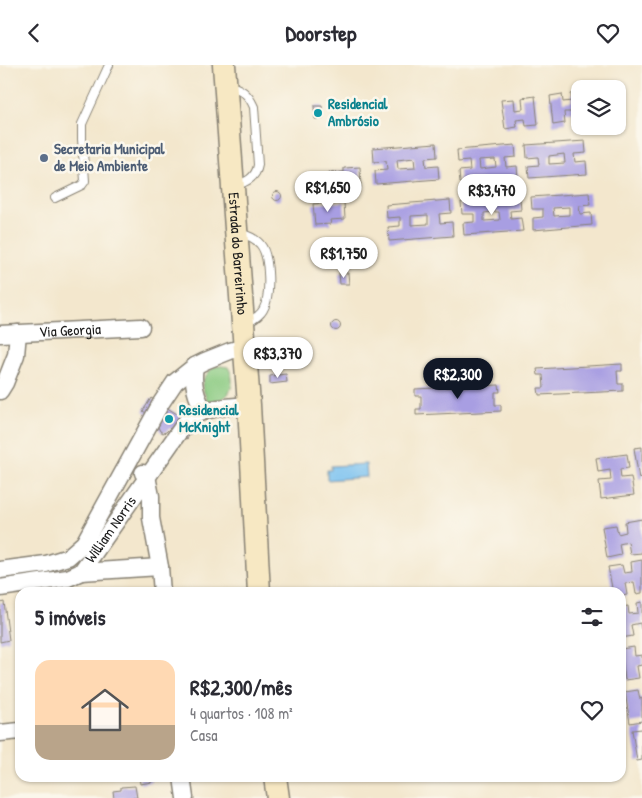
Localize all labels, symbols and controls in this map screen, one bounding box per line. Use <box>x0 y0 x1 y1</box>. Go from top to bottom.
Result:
text: Doorstep <box>286 18 356 48</box>
icon: back <box>20 19 48 47</box>
icon: heart <box>594 19 622 47</box>
map controls <box>571 80 626 135</box>
button: layers <box>571 80 626 135</box>
place label: Residencial Ambrósio <box>328 93 389 131</box>
marker: Residencial Ambrósio <box>312 107 324 119</box>
place label: Secretaria Municipal de Meio Ambiente <box>54 138 165 176</box>
marker: Secretaria Municipal de Meio Ambiente <box>38 152 50 164</box>
pin: R$1,650 <box>282 171 374 213</box>
pin: R$3,470 <box>446 173 538 216</box>
text: R$1,650 <box>306 176 350 198</box>
text: R$3,470 <box>469 179 515 201</box>
street label: Estrada do Barreirinho <box>223 192 253 315</box>
pin: R$1,750 <box>298 237 390 279</box>
text: R$1,750 <box>321 242 367 264</box>
street label: Via Georgia <box>38 318 102 342</box>
pin: R$3,370 <box>232 337 324 379</box>
text: R$3,370 <box>254 342 302 364</box>
pin: R$2,300 <box>412 357 504 400</box>
text: R$2,300 <box>434 363 482 385</box>
place label: Residencial McKnight <box>179 399 240 438</box>
marker: Residencial McKnight <box>163 413 175 425</box>
street label: William Norris <box>80 491 141 567</box>
text: 5 imóveis <box>35 603 106 632</box>
icon: filters <box>578 603 606 631</box>
text: R$2,300/mês <box>190 673 292 702</box>
icon: home <box>75 680 135 740</box>
icon: heart <box>578 696 606 724</box>
text: 4 quartos · 108 m² <box>190 702 293 724</box>
text: Casa <box>190 724 217 746</box>

